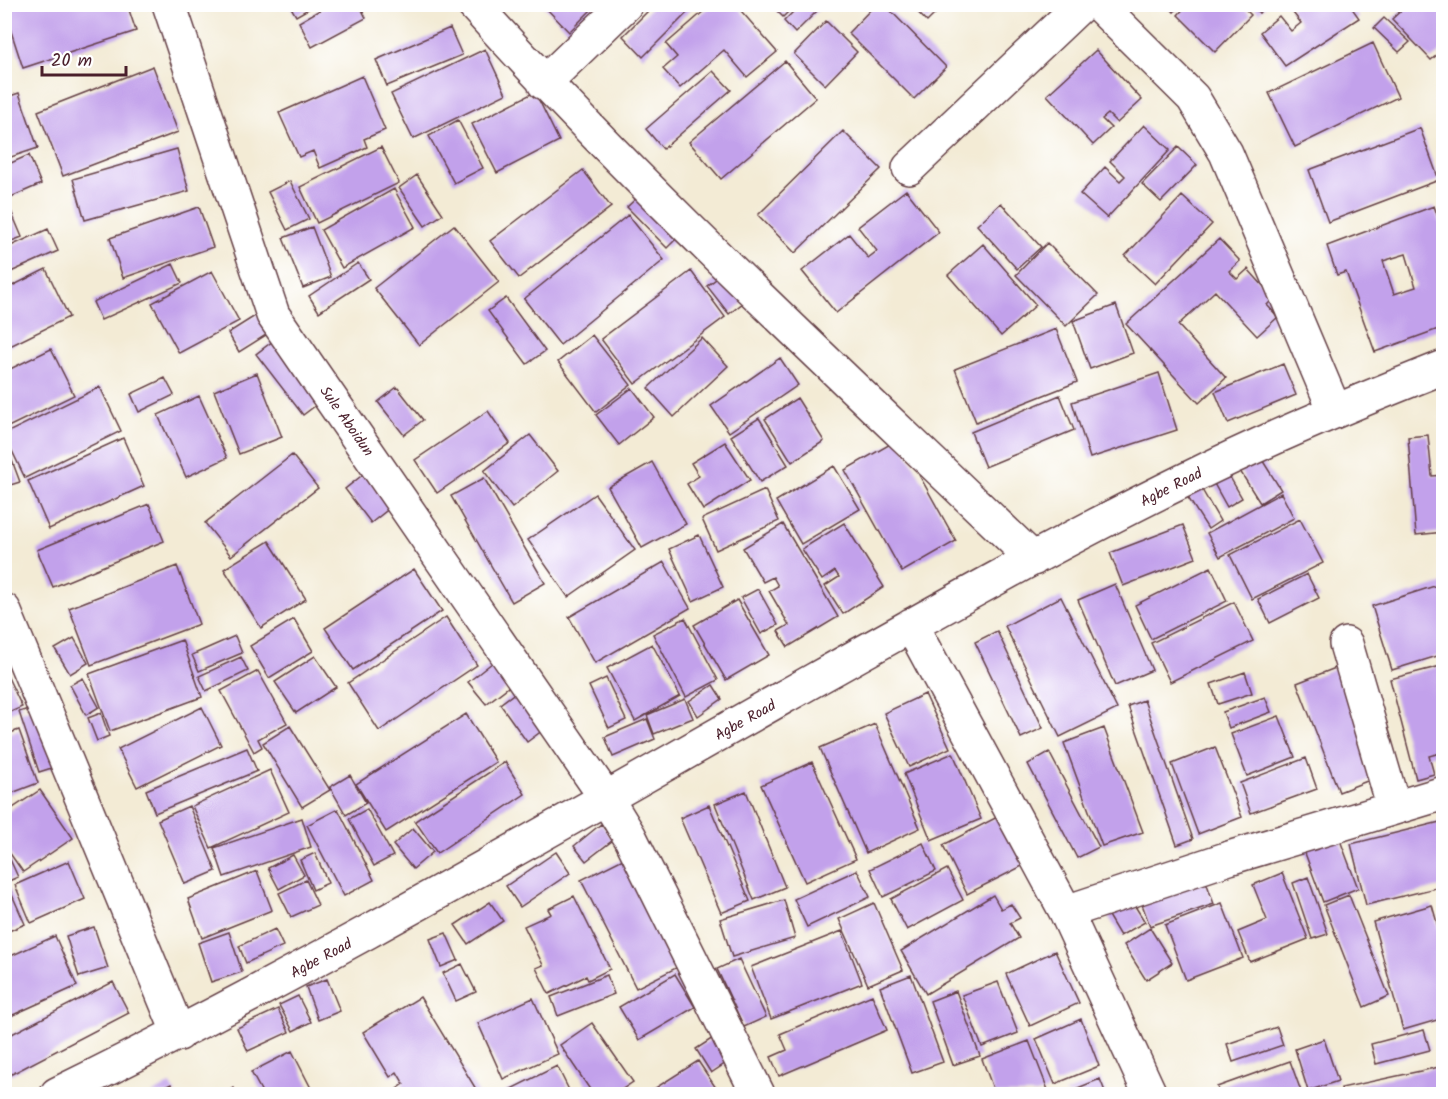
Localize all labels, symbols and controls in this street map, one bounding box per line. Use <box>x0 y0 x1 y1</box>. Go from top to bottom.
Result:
scale bar <box>42 39 126 77</box>
text: 20 m <box>51 47 92 76</box>
street label: Sule Aboidun <box>313 381 379 462</box>
street label: Agbe Road <box>1136 462 1207 514</box>
street label: Agbe Road <box>710 694 781 748</box>
street label: Agbe Road <box>286 932 357 985</box>

